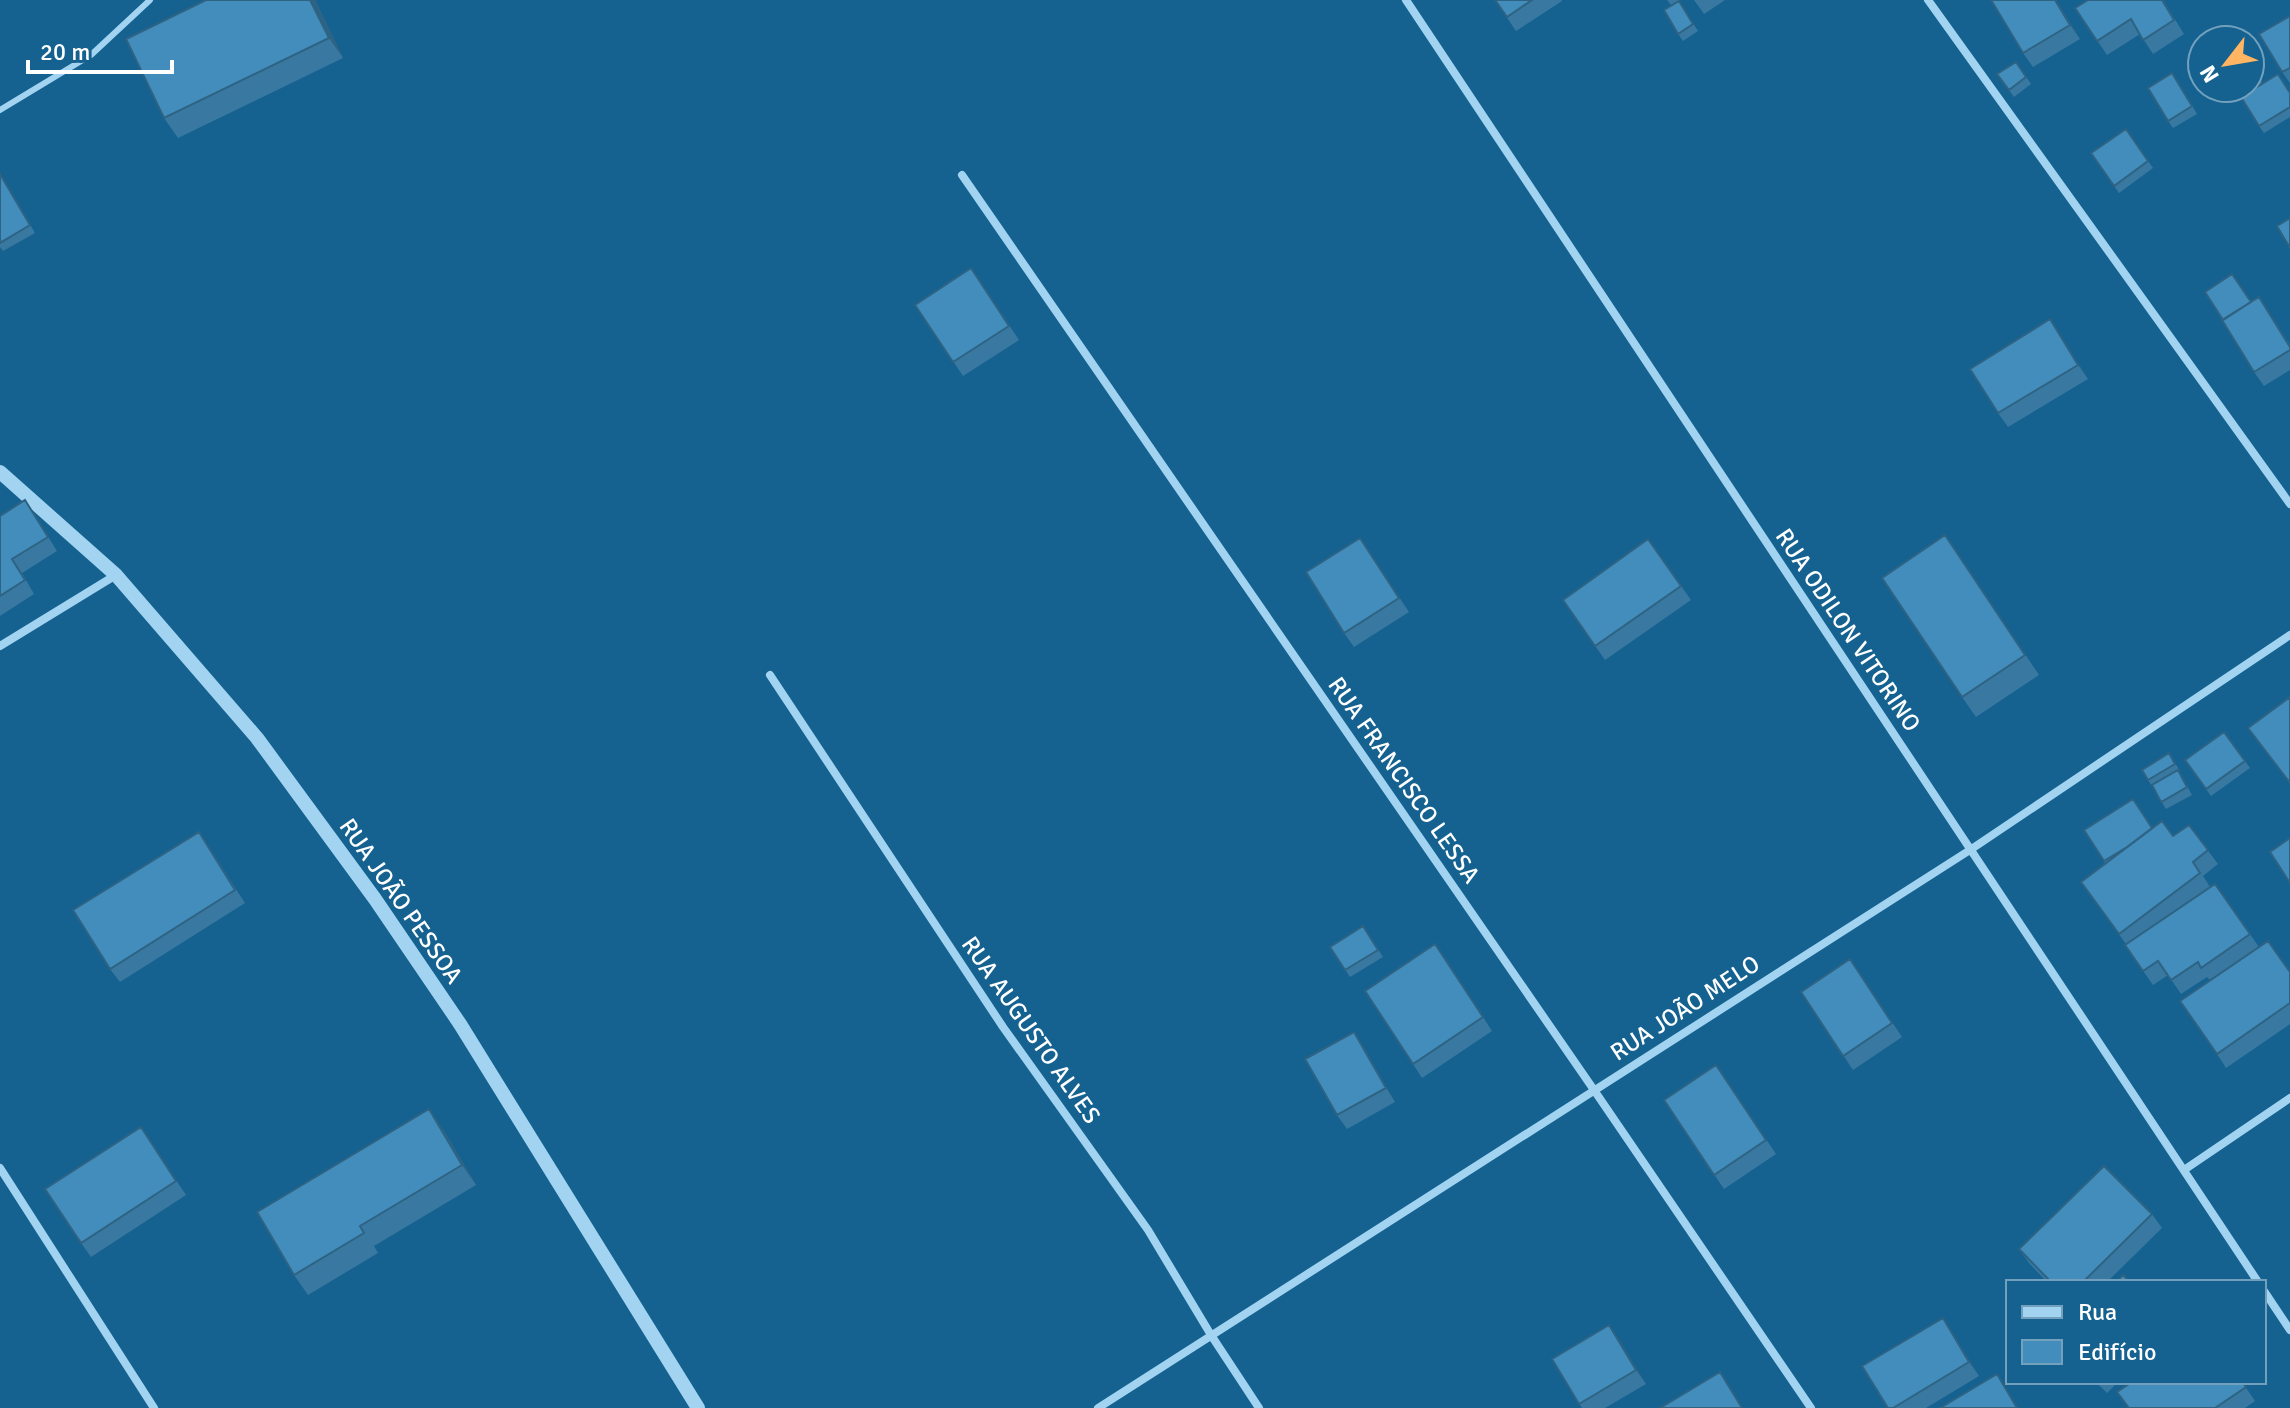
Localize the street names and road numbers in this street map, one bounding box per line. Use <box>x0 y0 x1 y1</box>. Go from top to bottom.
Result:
street label: RUA ODILON VITORINO <box>1769 523 1927 737</box>
street label: RUA FRANCISCO LESSA <box>1321 671 1487 889</box>
street label: RUA JOÃO PESSOA <box>333 812 469 990</box>
street label: RUA AUGUSTO ALVES <box>955 931 1107 1129</box>
street label: RUA JOÃO MELO <box>1605 949 1765 1067</box>

